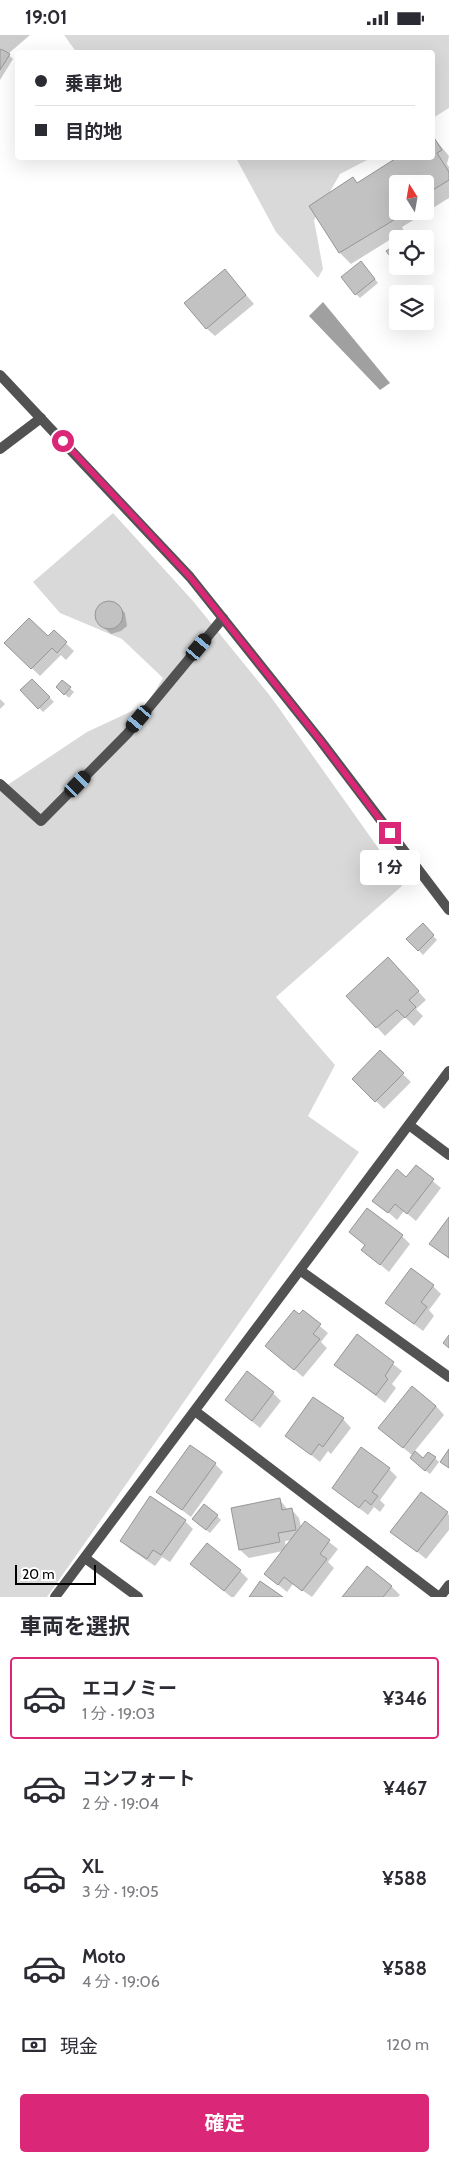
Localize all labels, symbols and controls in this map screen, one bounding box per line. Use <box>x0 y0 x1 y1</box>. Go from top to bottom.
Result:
text: 19:01 <box>25 6 67 29</box>
text: 乗車地 <box>65 72 122 95</box>
text: 目的地 <box>65 120 122 143</box>
north arrow <box>389 175 434 220</box>
map controls <box>389 175 434 330</box>
button: locate <box>389 230 434 275</box>
button: layers <box>389 285 434 330</box>
route start <box>52 430 74 452</box>
car <box>183 631 214 663</box>
car <box>123 703 154 735</box>
car <box>62 768 93 800</box>
route end <box>379 822 401 844</box>
callout: 1 分 <box>360 851 420 885</box>
text: 1 分 <box>377 858 403 877</box>
scale bar <box>15 1562 96 1585</box>
text: 20 m <box>22 1565 55 1583</box>
text: 車両を選択 <box>20 1613 130 1640</box>
icon: car <box>22 1676 67 1721</box>
text: エコノミー <box>82 1677 177 1700</box>
text: ¥346 <box>383 1687 427 1710</box>
text: 1 分 · 19:03 <box>82 1704 155 1723</box>
icon: car <box>22 1766 67 1811</box>
text: コンフォート <box>82 1767 195 1790</box>
text: ¥467 <box>383 1777 427 1800</box>
text: 2 分 · 19:04 <box>82 1794 159 1813</box>
text: XL <box>82 1855 103 1878</box>
icon: car <box>22 1856 67 1901</box>
text: ¥588 <box>382 1867 427 1890</box>
text: 3 分 · 19:05 <box>82 1882 159 1901</box>
text: Moto <box>82 1945 126 1968</box>
icon: car <box>22 1946 67 1991</box>
text: ¥588 <box>382 1957 427 1980</box>
text: 4 分 · 19:06 <box>82 1972 160 1991</box>
icon: cash <box>20 2031 48 2059</box>
text: 現金 <box>60 2035 98 2058</box>
text: 120 m <box>387 2035 429 2054</box>
button: 確定 <box>20 2094 429 2152</box>

